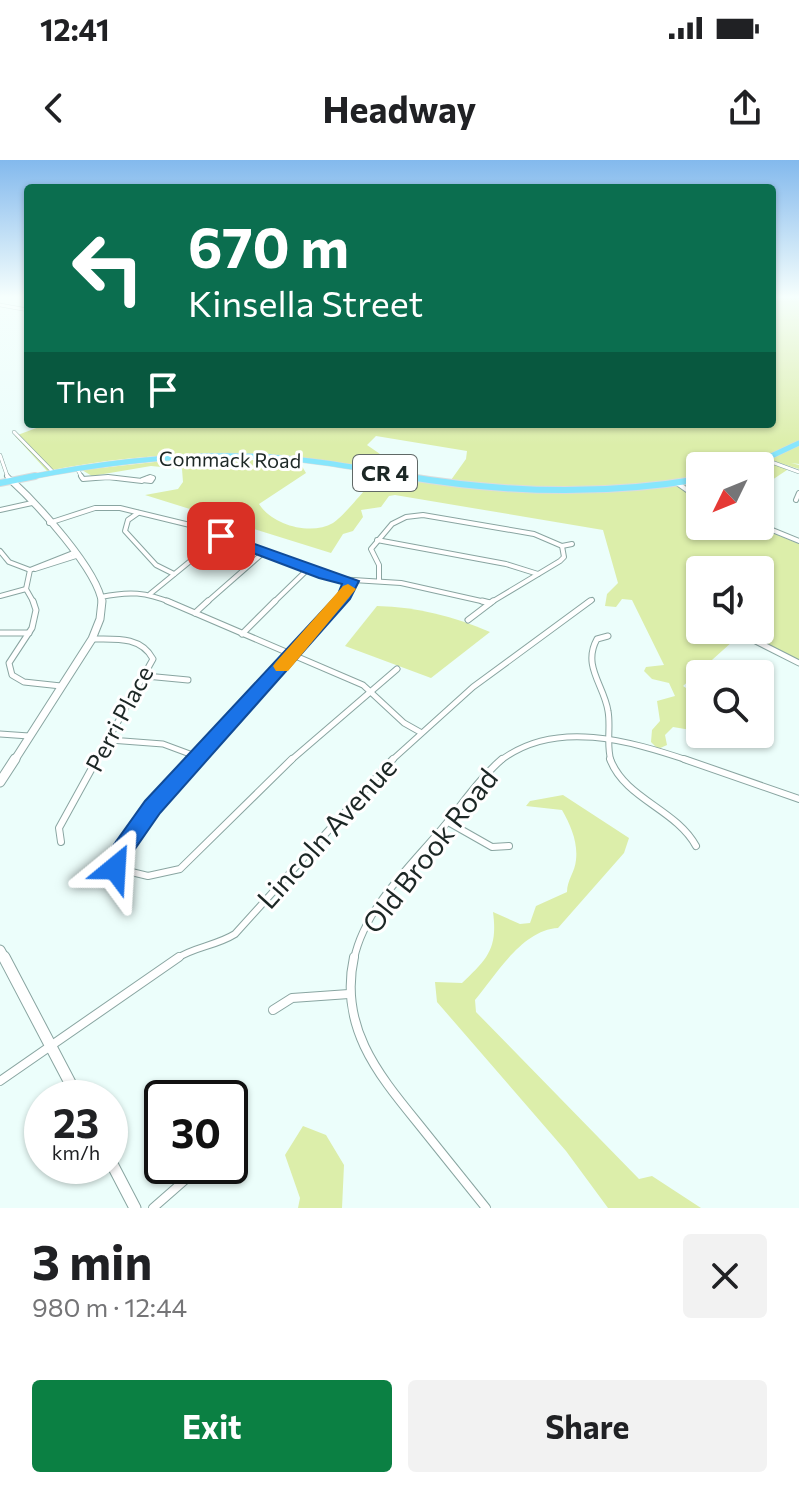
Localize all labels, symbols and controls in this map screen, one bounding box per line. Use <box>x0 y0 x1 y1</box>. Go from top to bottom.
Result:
text: 12:41 <box>40 10 110 47</box>
icon: back <box>32 86 76 130</box>
text: Headway <box>323 86 476 130</box>
icon: share <box>723 86 767 130</box>
text: 670 m <box>188 211 349 280</box>
icon: left <box>56 216 160 320</box>
text: Kinsella Street <box>188 280 423 324</box>
icon: arrive <box>141 368 185 412</box>
text: Then <box>56 372 125 409</box>
street label: Commack Road <box>159 446 301 472</box>
north arrow <box>686 452 774 540</box>
map controls <box>686 452 774 748</box>
road number: CR 4 <box>353 455 417 491</box>
pin <box>187 502 255 570</box>
icon: arrive <box>199 514 243 558</box>
button: sound <box>686 556 774 644</box>
button: search <box>686 660 774 748</box>
street label: Perri Place <box>79 661 159 776</box>
street label: Lincoln Avenue <box>249 750 403 915</box>
street label: Old Brook Road <box>354 761 504 940</box>
position arrow <box>73 826 157 910</box>
speed limit sign: 30 <box>144 1080 248 1184</box>
text: 23 <box>53 1097 99 1146</box>
text: km/h <box>52 1140 100 1164</box>
text: 3 min <box>32 1231 152 1290</box>
button: close <box>683 1234 767 1318</box>
text: 980 m · 12:44 <box>32 1291 187 1322</box>
button: Exit <box>32 1380 392 1472</box>
button: Share <box>408 1380 767 1472</box>

